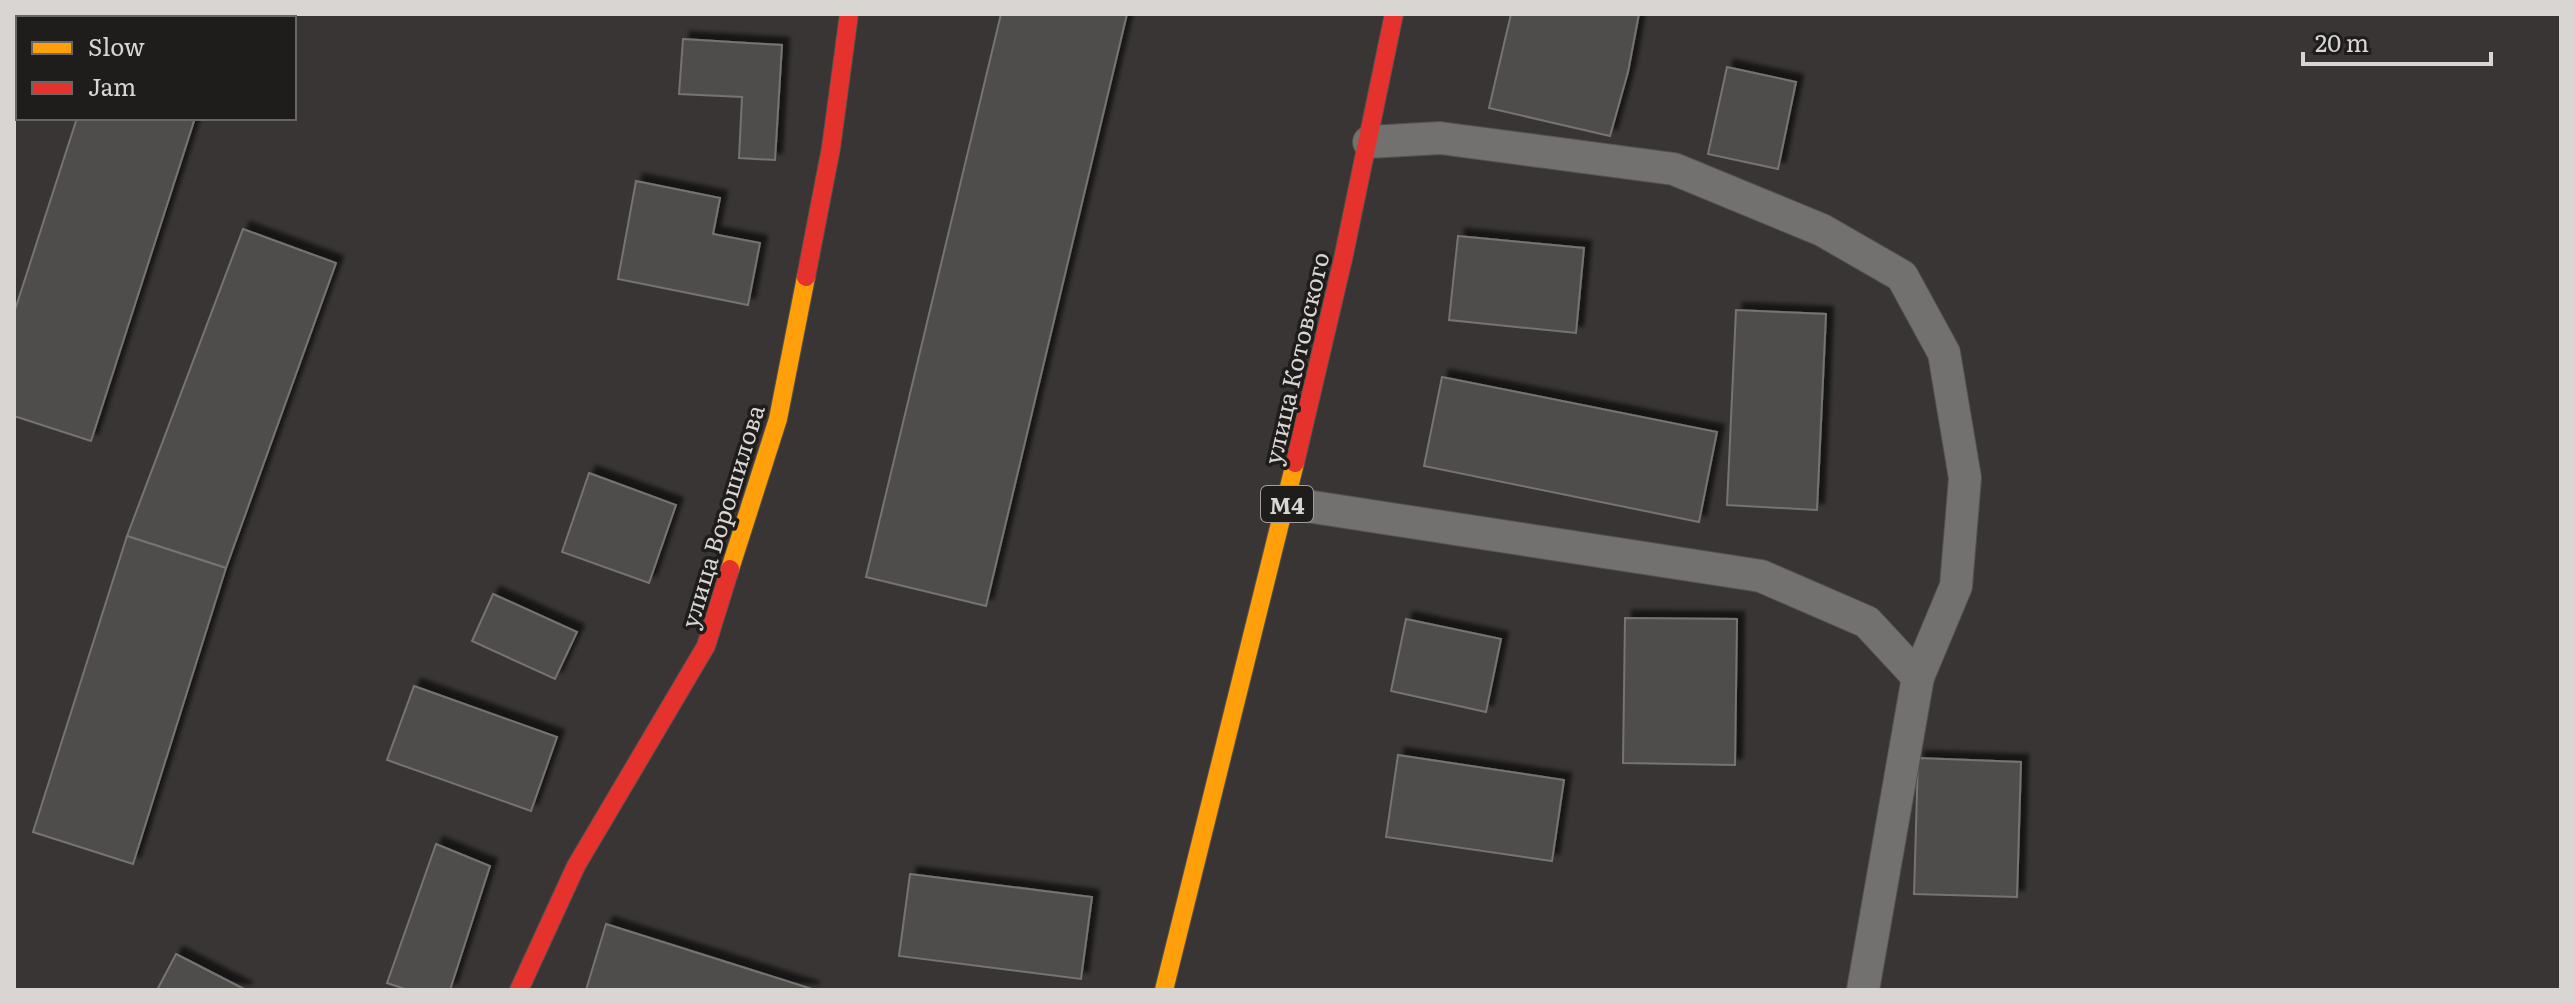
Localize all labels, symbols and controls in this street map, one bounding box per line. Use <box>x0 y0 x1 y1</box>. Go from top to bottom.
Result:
legend <box>16 16 296 120</box>
scale bar <box>2303 16 2491 66</box>
text: 20 m <box>2315 24 2369 59</box>
text: Slow <box>88 28 145 63</box>
text: Jam <box>88 68 136 103</box>
street label: улица Котовского <box>1254 248 1336 468</box>
street label: улица Ворошилова <box>670 400 772 632</box>
road number: M4 <box>1261 486 1313 522</box>

